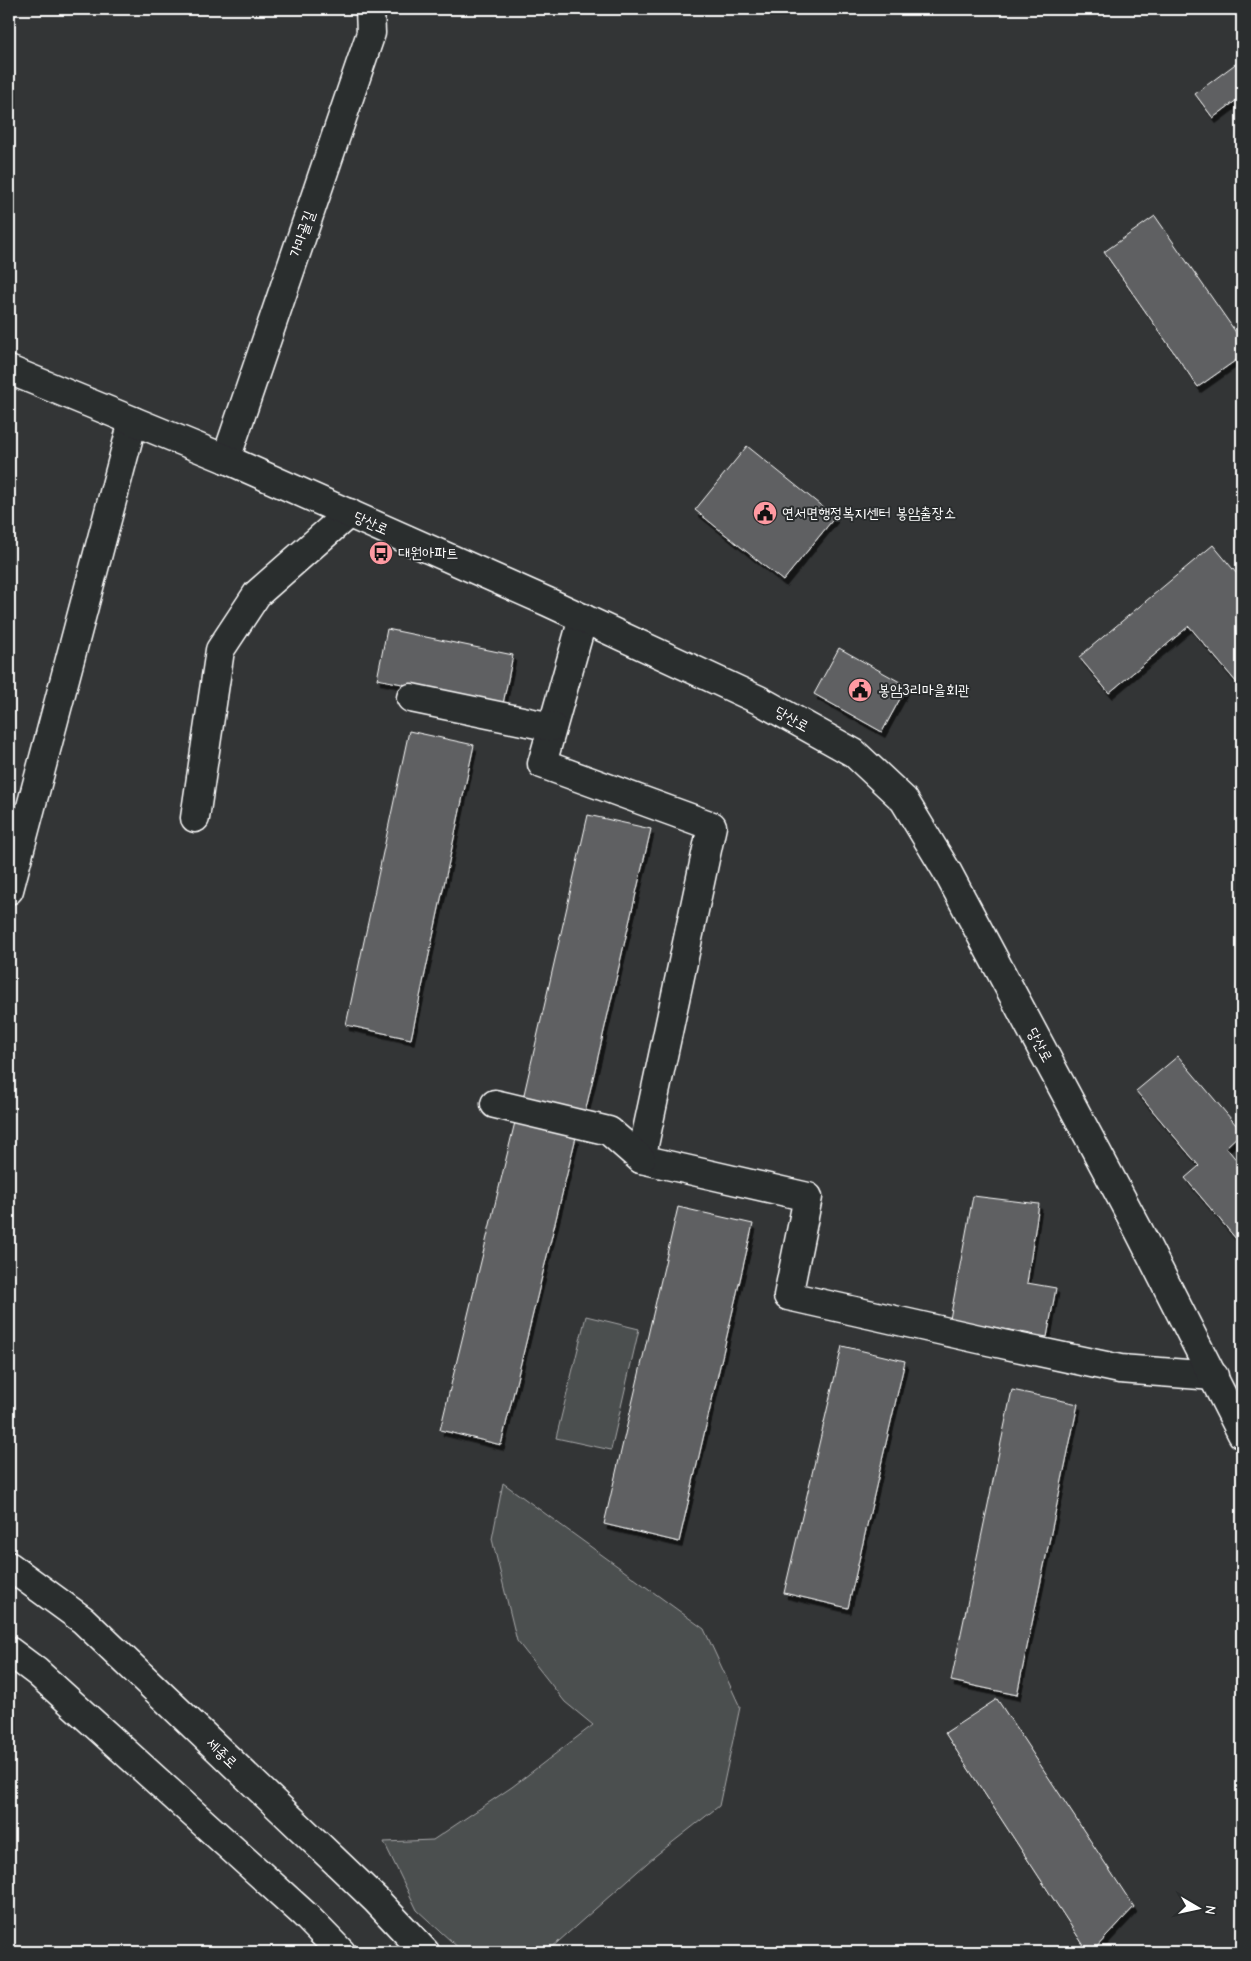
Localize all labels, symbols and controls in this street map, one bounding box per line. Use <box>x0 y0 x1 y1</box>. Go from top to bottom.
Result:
street label: 가마골길 <box>286 208 318 260</box>
public building icon: 연서면행정복지센터 봉암출장소 <box>752 500 778 526</box>
place label: 연서면행정복지센터 봉암출장소 <box>782 504 956 522</box>
street label: 당산로 <box>351 507 391 539</box>
bus stop icon: 대원아파트 <box>368 540 394 566</box>
place label: 대원아파트 <box>398 544 458 562</box>
public building icon: 봉암3리마을회관 <box>847 677 873 703</box>
place label: 봉암3리마을회관 <box>878 681 970 699</box>
street label: 당산로 <box>772 702 812 736</box>
street label: 당산로 <box>1024 1025 1056 1065</box>
street label: 세종로 <box>203 1734 241 1772</box>
north arrow <box>1174 1884 1224 1934</box>
text: N <box>1201 1904 1219 1916</box>

